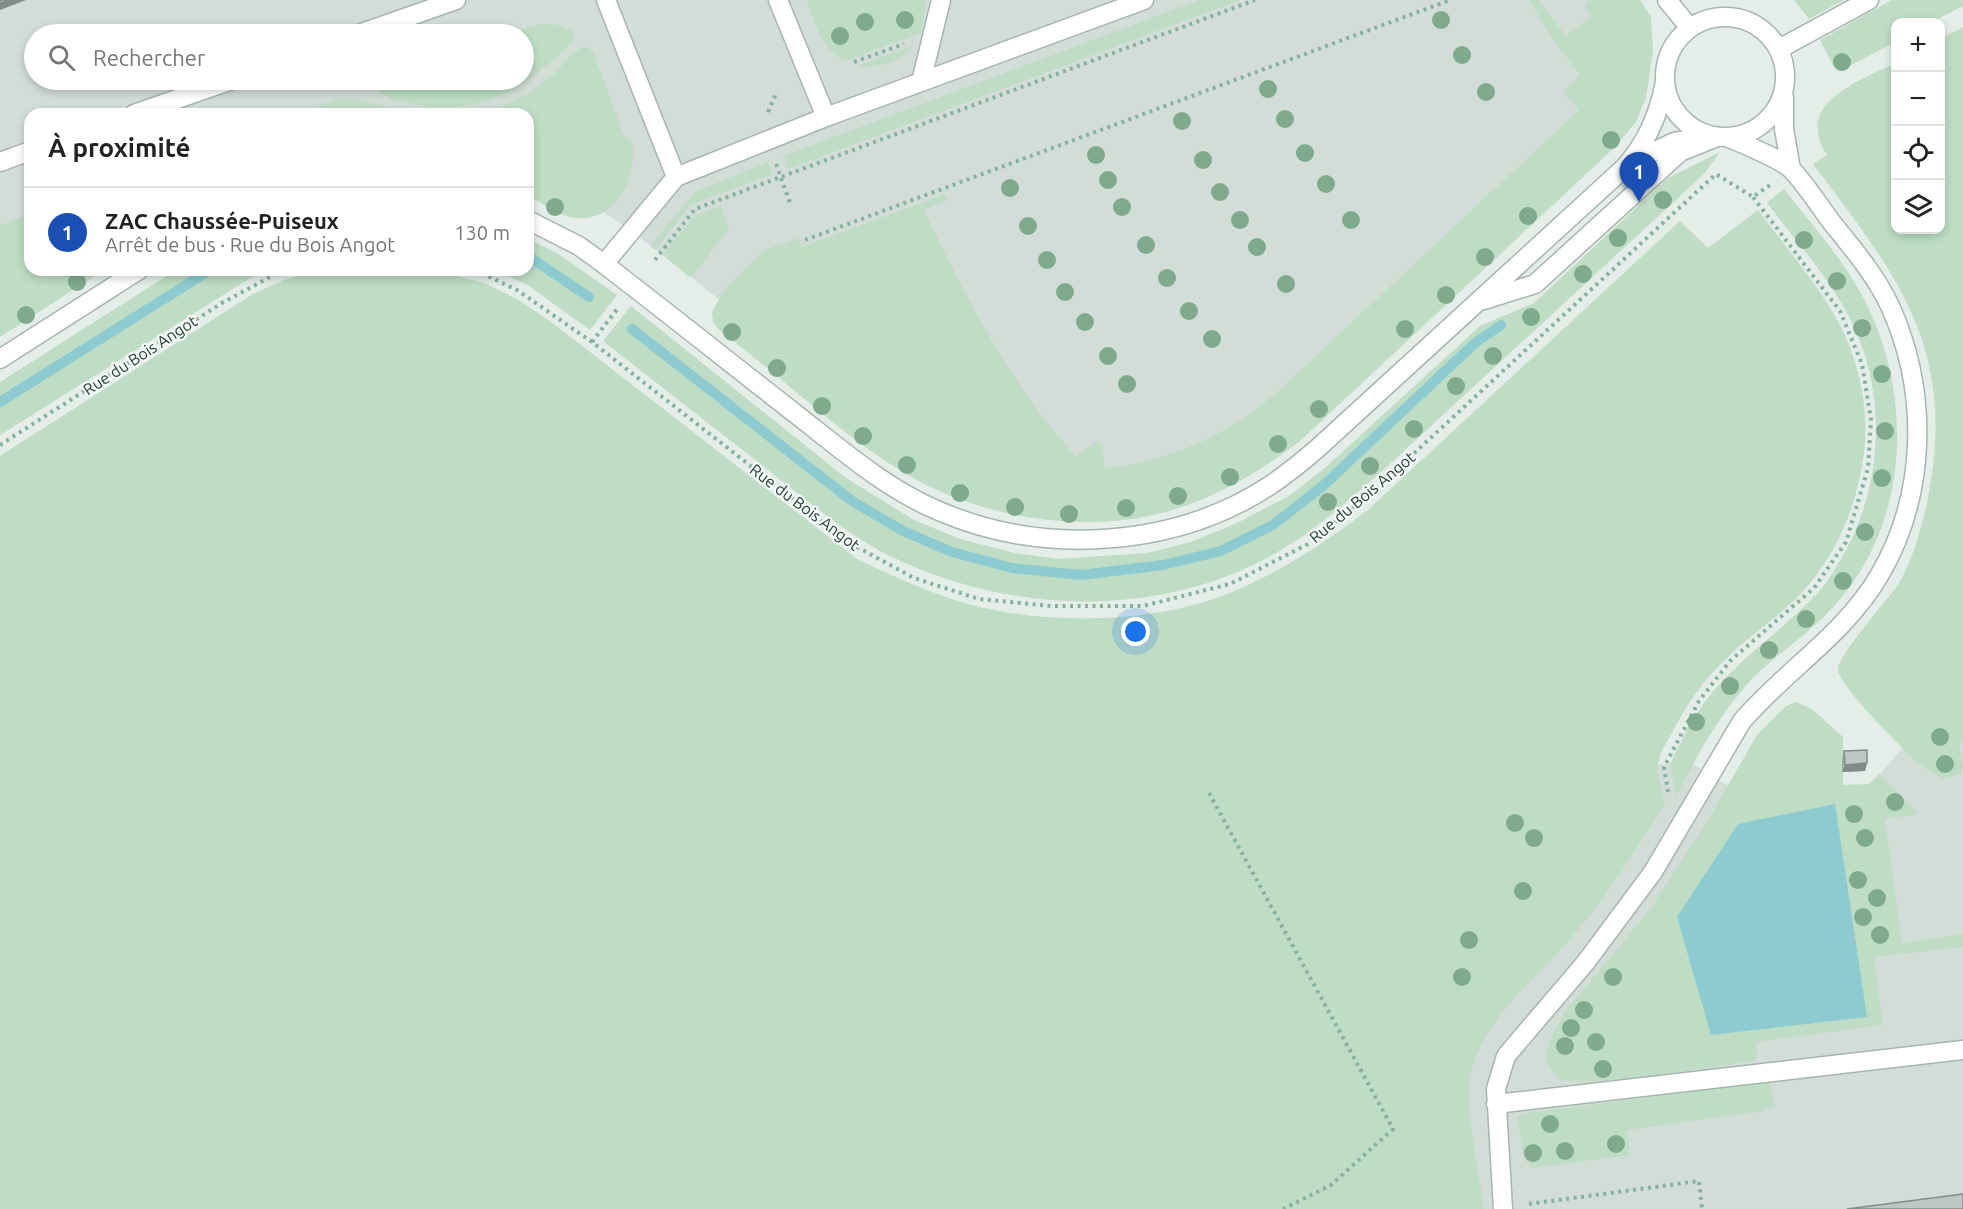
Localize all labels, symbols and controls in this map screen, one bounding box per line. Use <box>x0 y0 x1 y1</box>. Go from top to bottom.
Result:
map controls <box>1891 18 1945 234</box>
button: + <box>1891 18 1945 72</box>
search box <box>24 24 534 90</box>
icon: search <box>45 41 78 74</box>
text: Rechercher <box>93 45 205 70</box>
button: − <box>1891 72 1945 126</box>
button: locate <box>1891 126 1945 180</box>
text: À proximité <box>48 133 190 162</box>
pin: 1 <box>1620 152 1658 202</box>
button: layers <box>1891 180 1945 234</box>
text: ZAC Chaussée-Puiseux <box>105 208 339 233</box>
text: 1 <box>62 221 73 244</box>
text: 130 m <box>454 221 510 244</box>
text: Arrêt de bus · Rue du Bois Angot <box>105 233 395 256</box>
street label: Rue du Bois Angot <box>80 311 201 399</box>
street label: Rue du Bois Angot <box>1306 447 1419 546</box>
street label: Rue du Bois Angot <box>747 460 864 554</box>
your location <box>1121 617 1150 646</box>

